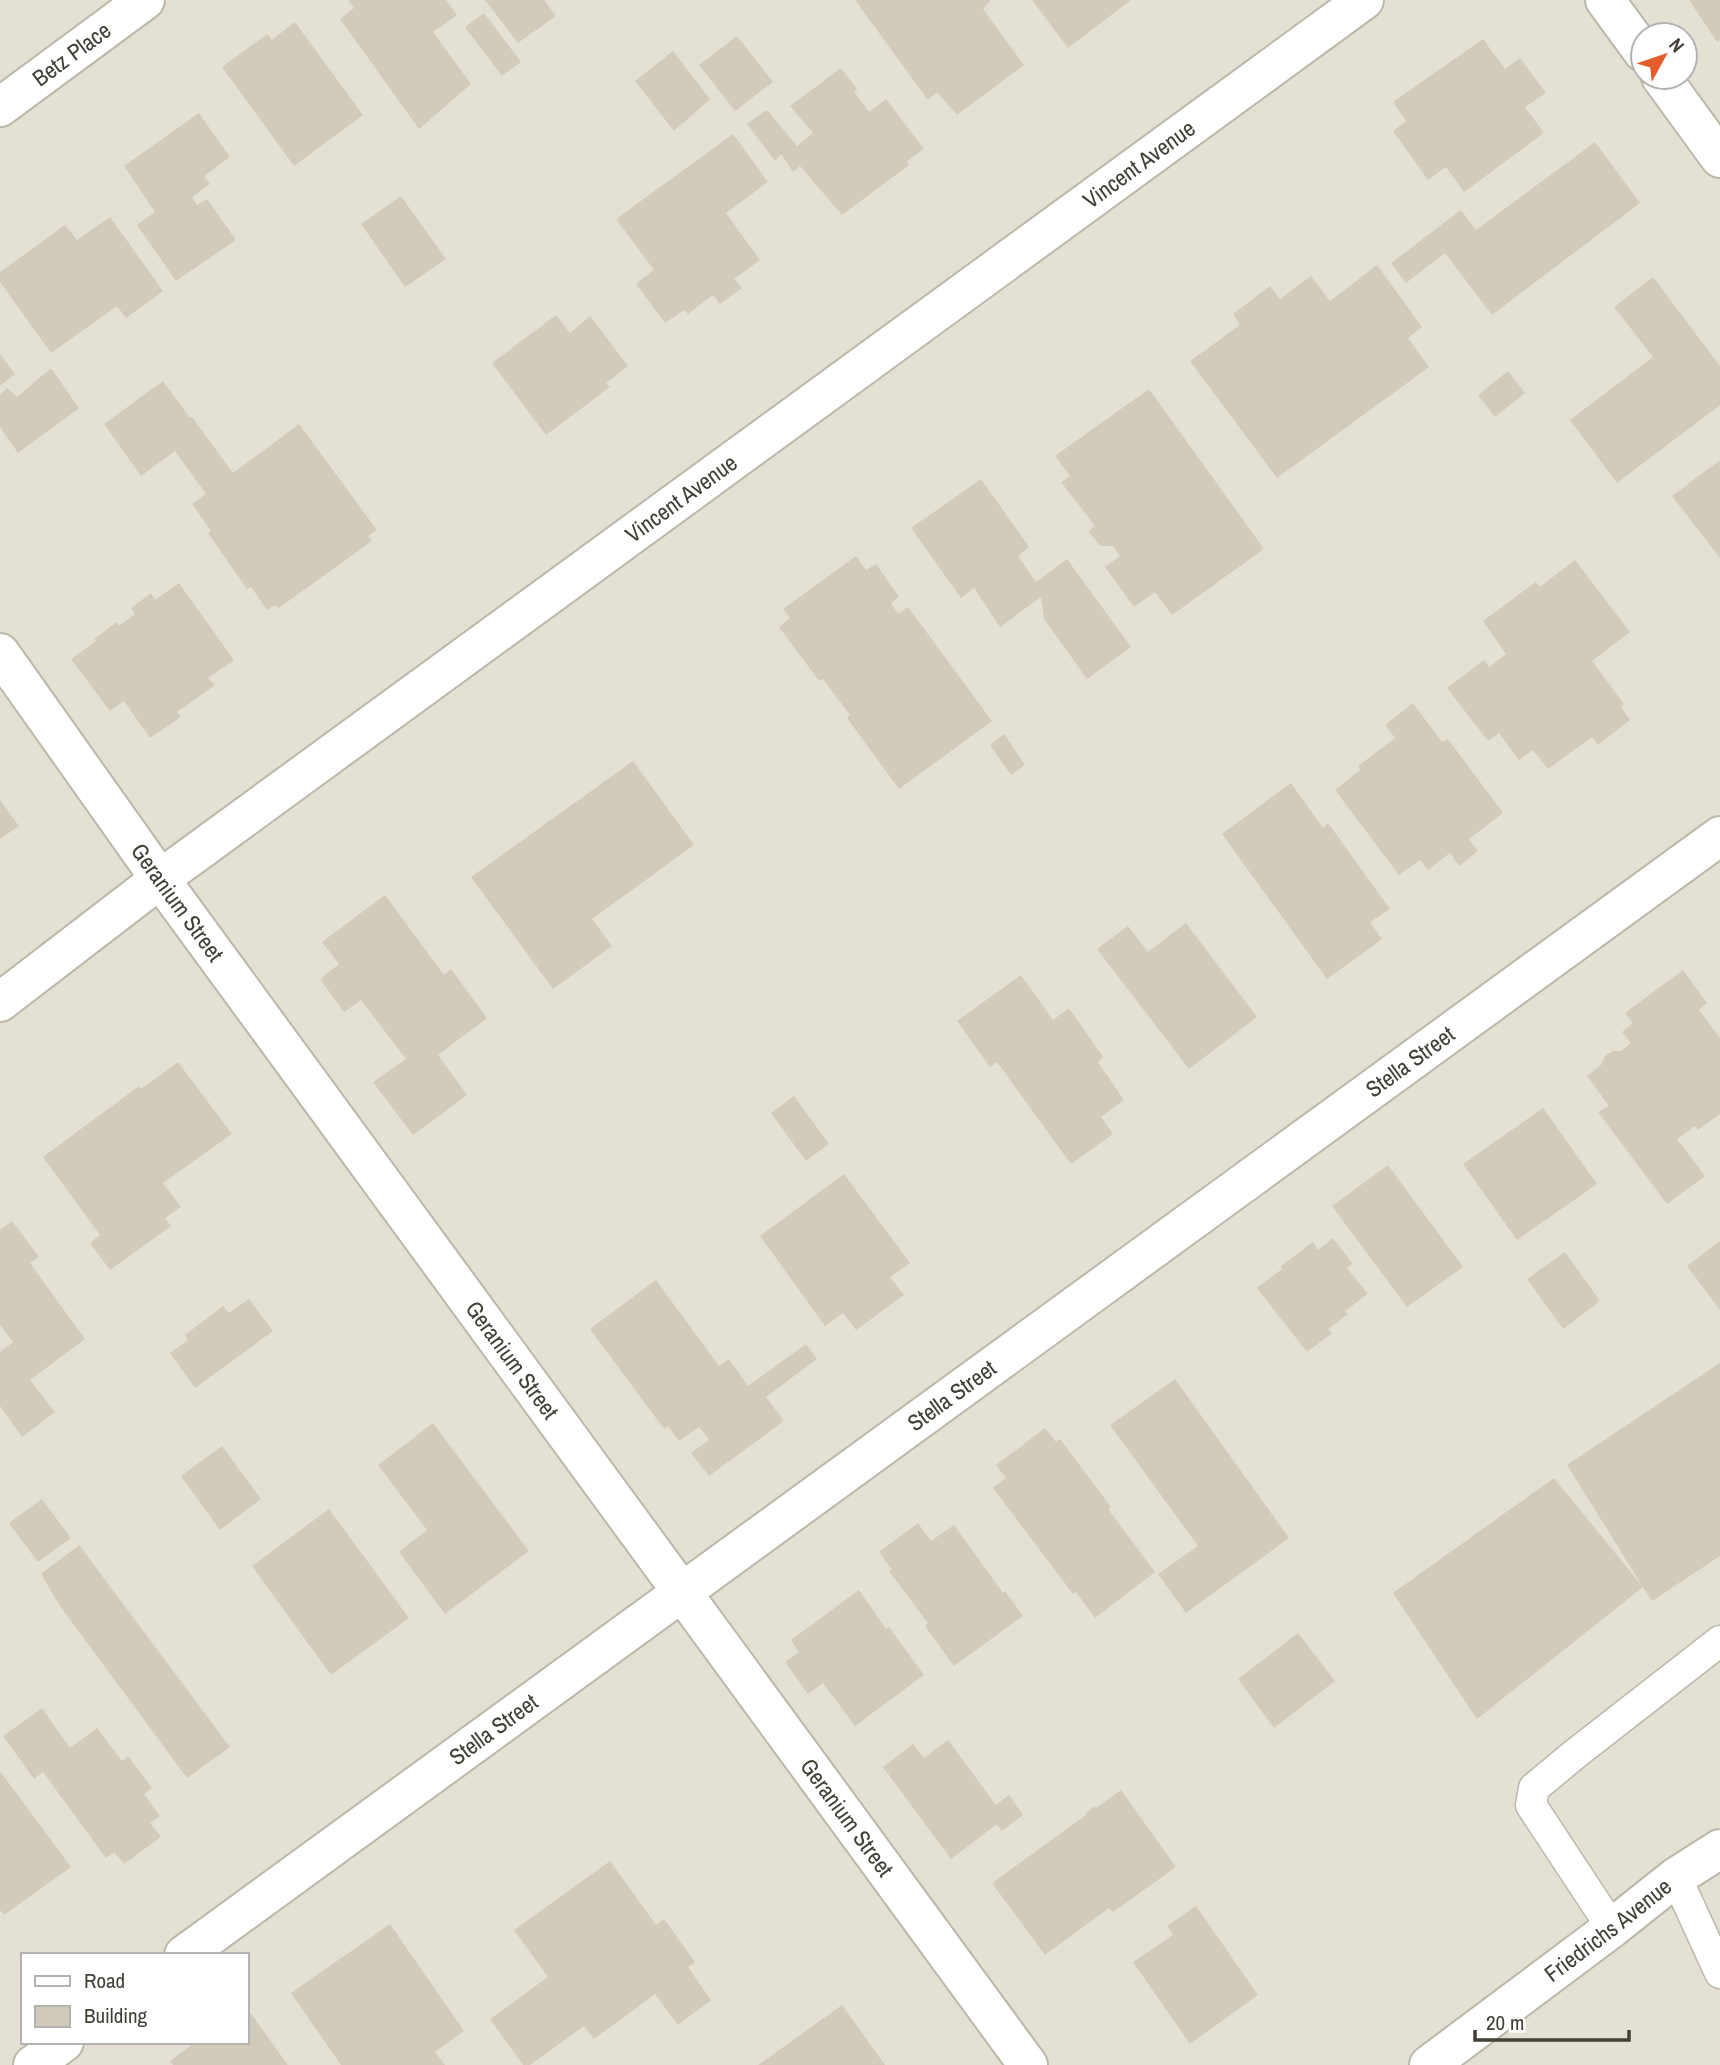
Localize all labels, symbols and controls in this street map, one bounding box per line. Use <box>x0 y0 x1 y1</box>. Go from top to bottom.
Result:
street label: Betz Place <box>26 14 117 93</box>
north arrow <box>1629 21 1699 91</box>
text: N <box>1663 32 1691 58</box>
street label: Vincent Avenue <box>1076 113 1201 215</box>
street label: Vincent Avenue <box>619 447 743 549</box>
street label: Geranium Street <box>124 837 231 968</box>
street label: Stella Street <box>1359 1019 1461 1104</box>
street label: Geranium Street <box>459 1294 566 1425</box>
street label: Stella Street <box>901 1352 1002 1438</box>
street label: Stella Street <box>443 1686 544 1772</box>
street label: Geranium Street <box>794 1752 901 1883</box>
street label: Friedrichs Avenue <box>1538 1871 1678 1989</box>
legend <box>21 1953 248 2044</box>
text: Road <box>84 1966 125 1995</box>
scale bar <box>1475 1998 1629 2042</box>
text: Building <box>84 2001 148 2030</box>
text: 20 m <box>1486 2008 1524 2037</box>

